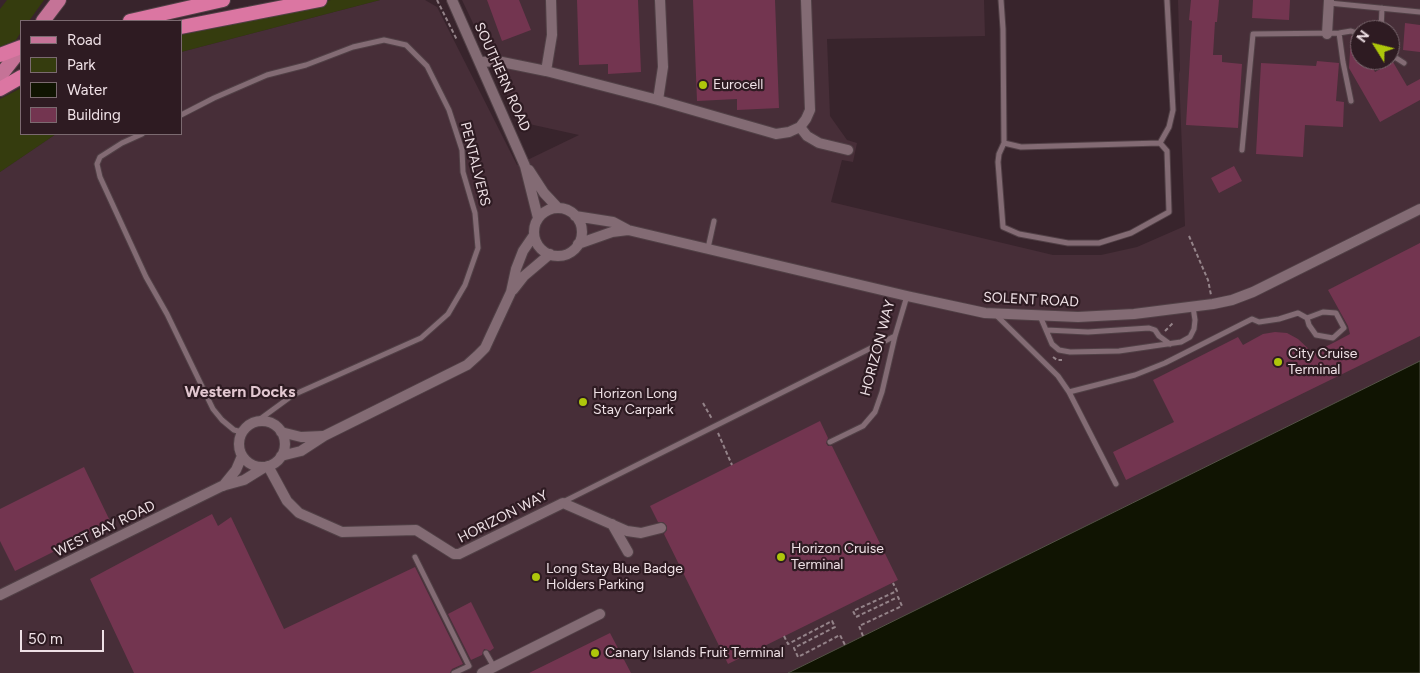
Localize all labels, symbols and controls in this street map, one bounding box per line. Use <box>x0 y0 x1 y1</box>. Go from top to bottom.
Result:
legend <box>20 20 182 135</box>
street label: SOUTHERN ROAD <box>470 20 534 134</box>
north arrow <box>1350 20 1400 70</box>
text: N <box>1353 27 1373 46</box>
text: Road <box>67 31 102 49</box>
text: Park <box>67 56 96 74</box>
place label: Eurocell <box>713 77 763 93</box>
marker: Eurocell <box>697 79 709 91</box>
text: Water <box>67 81 107 99</box>
text: Building <box>67 106 121 124</box>
street label: PENTALVERS <box>456 120 494 208</box>
street label: SOLENT ROAD <box>983 289 1079 311</box>
street label: HORIZON WAY <box>857 298 899 398</box>
place label: City Cruise Terminal <box>1288 346 1358 378</box>
marker: City Cruise Terminal <box>1272 356 1284 368</box>
district label: Western Docks <box>185 382 295 402</box>
place label: Horizon Long Stay Carpark <box>593 386 677 418</box>
marker: Horizon Long Stay Carpark <box>577 396 589 408</box>
street label: HORIZON WAY <box>455 487 551 547</box>
street label: WEST BAY ROAD <box>52 497 158 561</box>
place label: Horizon Cruise Terminal <box>791 541 884 574</box>
marker: Horizon Cruise Terminal <box>775 551 787 563</box>
place label: Long Stay Blue Badge Holders Parking <box>546 561 683 594</box>
marker: Long Stay Blue Badge Holders Parking <box>530 571 542 583</box>
scale bar <box>22 620 106 652</box>
text: 50 m <box>28 630 63 648</box>
place label: Canary Islands Fruit Terminal <box>605 645 784 661</box>
marker: Canary Islands Fruit Terminal <box>589 647 601 659</box>

